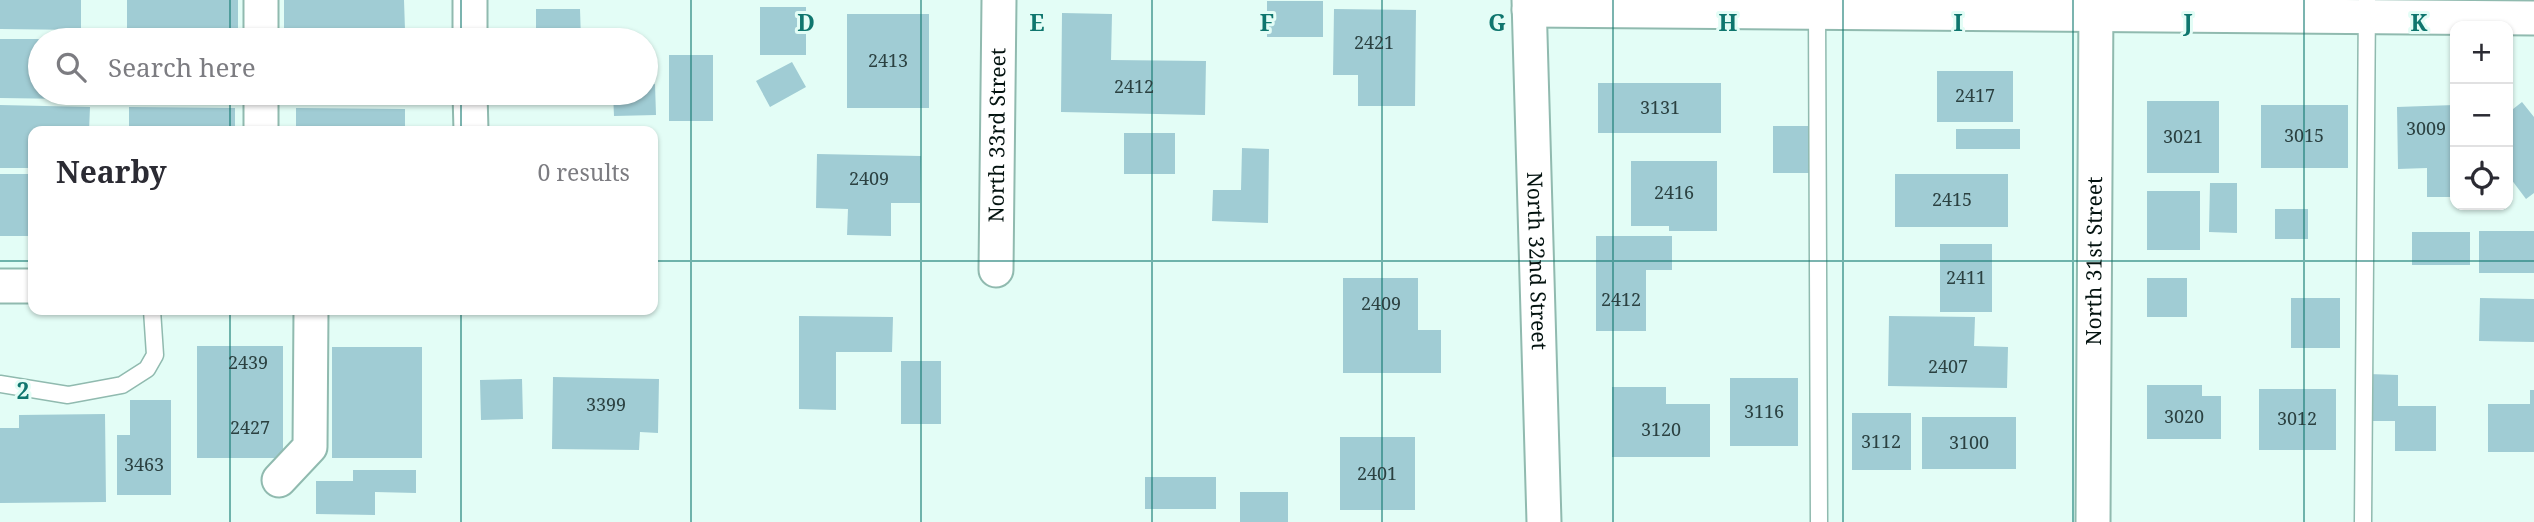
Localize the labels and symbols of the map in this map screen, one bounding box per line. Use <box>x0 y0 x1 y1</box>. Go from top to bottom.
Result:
text: D <box>797 6 815 38</box>
text: E <box>1029 6 1045 38</box>
text: F <box>1260 6 1274 38</box>
text: G <box>1488 6 1506 38</box>
text: H <box>1719 6 1738 38</box>
text: I <box>1953 6 1963 38</box>
text: J <box>2182 6 2193 38</box>
text: K <box>2411 6 2428 38</box>
house number: 2421 <box>1354 30 1394 54</box>
street label: North 33rd Street <box>982 47 1011 223</box>
house number: 2413 <box>868 48 908 72</box>
house number: 2412 <box>1114 74 1154 98</box>
house number: 2417 <box>1955 83 1995 107</box>
house number: 3131 <box>1640 95 1680 119</box>
house number: 3009 <box>2406 116 2446 140</box>
house number: 3015 <box>2284 123 2324 147</box>
house number: 3021 <box>2163 124 2203 148</box>
house number: 2409 <box>849 166 889 190</box>
street label: North 32nd Street <box>1521 171 1554 350</box>
street label: North 31st Street <box>2079 177 2108 345</box>
house number: 2416 <box>1654 180 1694 204</box>
house number: 2415 <box>1932 187 1972 211</box>
house number: 2411 <box>1946 265 1986 289</box>
house number: 2412 <box>1601 287 1641 311</box>
house number: 2409 <box>1361 291 1401 315</box>
house number: 2439 <box>228 350 268 374</box>
house number: 2407 <box>1928 354 1968 378</box>
text: 2 <box>17 374 30 406</box>
house number: 3399 <box>586 392 626 416</box>
house number: 3116 <box>1744 399 1784 423</box>
house number: 3020 <box>2164 404 2204 428</box>
house number: 3012 <box>2277 406 2317 430</box>
house number: 2427 <box>230 415 270 439</box>
house number: 3120 <box>1641 417 1681 441</box>
house number: 3112 <box>1861 429 1901 453</box>
house number: 3100 <box>1949 430 1989 454</box>
house number: 3463 <box>124 452 164 476</box>
house number: 2401 <box>1357 461 1397 485</box>

